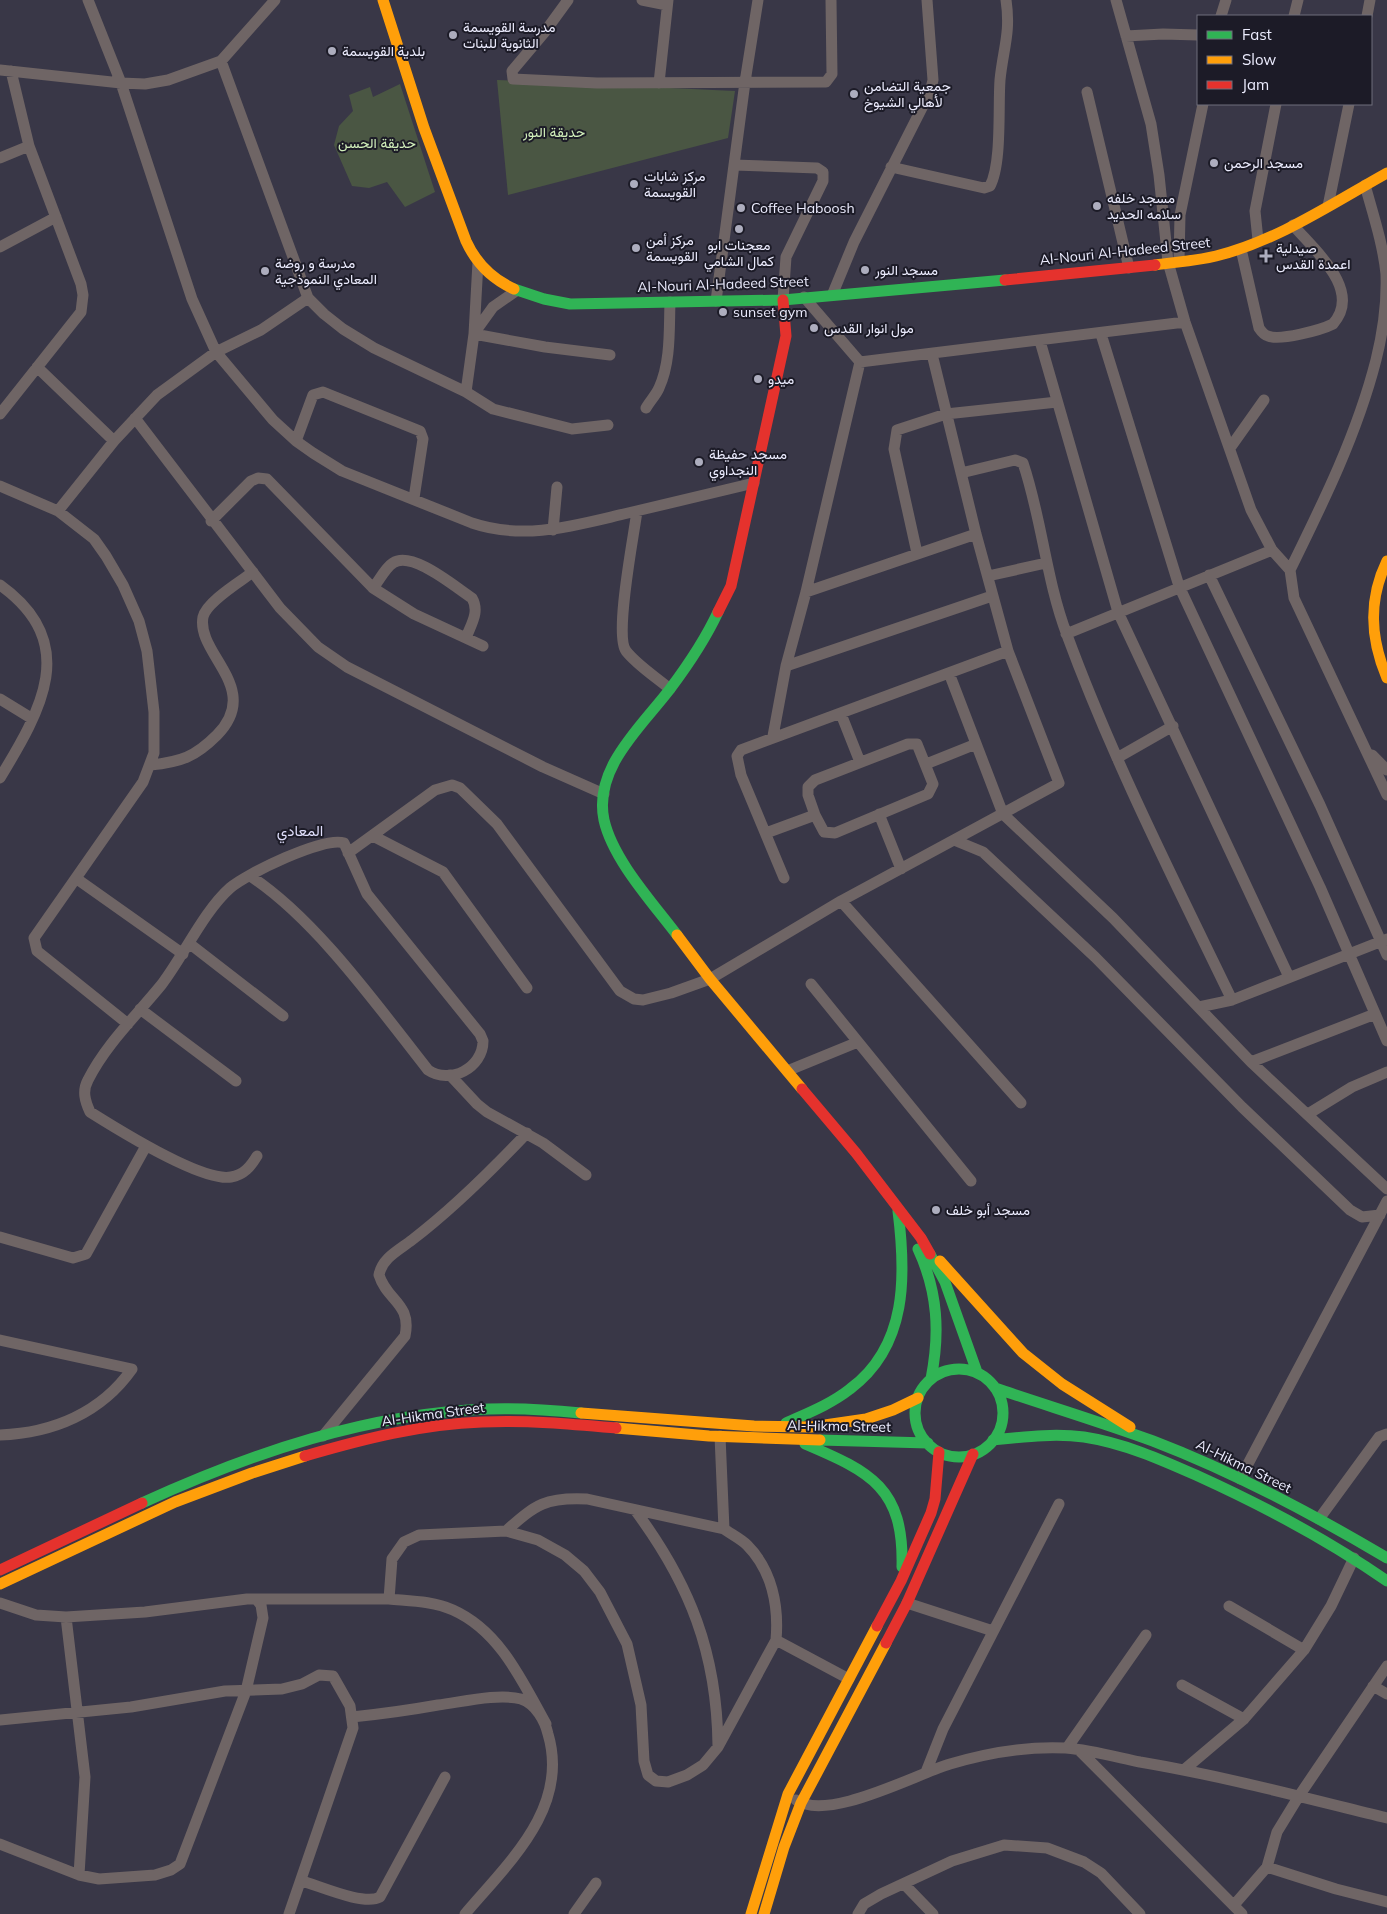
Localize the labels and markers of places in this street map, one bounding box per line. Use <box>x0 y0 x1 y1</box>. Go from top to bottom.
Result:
place label: مدرسة القويسمة الثانوية للبنات <box>463 18 556 52</box>
marker: مدرسة القويسمة الثانوية للبنات <box>447 29 459 41</box>
place label: بلدية القويسمة <box>342 42 425 60</box>
marker: بلدية القويسمة <box>326 45 338 57</box>
place label: جمعية التضامن لأهالي الشيوخ <box>864 77 951 114</box>
marker: جمعية التضامن لأهالي الشيوخ <box>848 88 860 100</box>
place label: مسجد الرحمن <box>1224 154 1303 172</box>
marker: مسجد الرحمن <box>1208 157 1220 169</box>
place label: مركز شابات القويسمة <box>644 167 706 201</box>
marker: مركز شابات القويسمة <box>628 178 640 190</box>
place label: مسجد خلفه سلامه الحديد <box>1107 189 1181 223</box>
place label: Coffee Haboosh <box>751 199 855 217</box>
marker: مسجد خلفه سلامه الحديد <box>1091 200 1103 212</box>
marker: Coffee Haboosh <box>735 202 747 214</box>
marker: معجنات ابو كمال الشامي <box>733 223 745 235</box>
place label: مركز أمن القويسمة <box>646 231 698 265</box>
place label: معجنات ابو كمال الشامي <box>704 236 774 273</box>
place label: صيدلية اعمدة القدس <box>1276 239 1350 273</box>
marker: مركز أمن القويسمة <box>630 242 642 254</box>
marker: صيدلية اعمدة القدس <box>1260 250 1272 262</box>
place label: مدرسة و روضة المعادي النموذجية <box>275 254 377 291</box>
place label: مسجد النور <box>874 261 938 279</box>
marker: مسجد النور <box>859 264 871 276</box>
marker: مدرسة و روضة المعادي النموذجية <box>259 265 271 277</box>
place label: sunset gym <box>733 303 808 321</box>
marker: sunset gym <box>717 306 729 318</box>
place label: مول انوار القدس <box>824 319 914 338</box>
marker: مول انوار القدس <box>808 322 820 334</box>
place label: ميدو <box>768 370 794 388</box>
marker: ميدو <box>752 373 764 385</box>
place label: مسجد حفيظة النجداوي <box>709 445 787 482</box>
marker: مسجد حفيظة النجداوي <box>693 456 705 468</box>
place label: مسجد أبو خلف <box>946 1201 1030 1219</box>
marker: مسجد أبو خلف <box>930 1204 942 1216</box>

